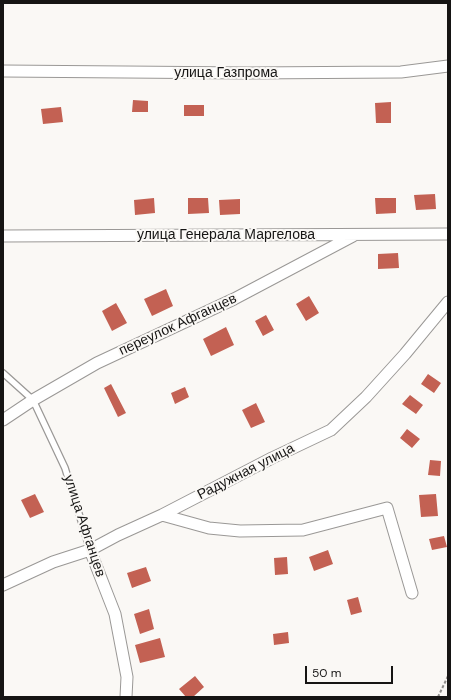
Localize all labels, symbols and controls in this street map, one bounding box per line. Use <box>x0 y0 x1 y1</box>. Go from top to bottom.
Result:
street label: улица Газпрома <box>174 65 278 81</box>
street label: улица Генерала Маргелова <box>137 227 315 243</box>
street label: переулок Афганцев <box>117 290 239 360</box>
street label: Радужная улица <box>195 440 297 504</box>
street label: улица Афганцев <box>60 473 108 579</box>
scale bar <box>307 658 395 684</box>
text: 50 m <box>312 665 341 681</box>

